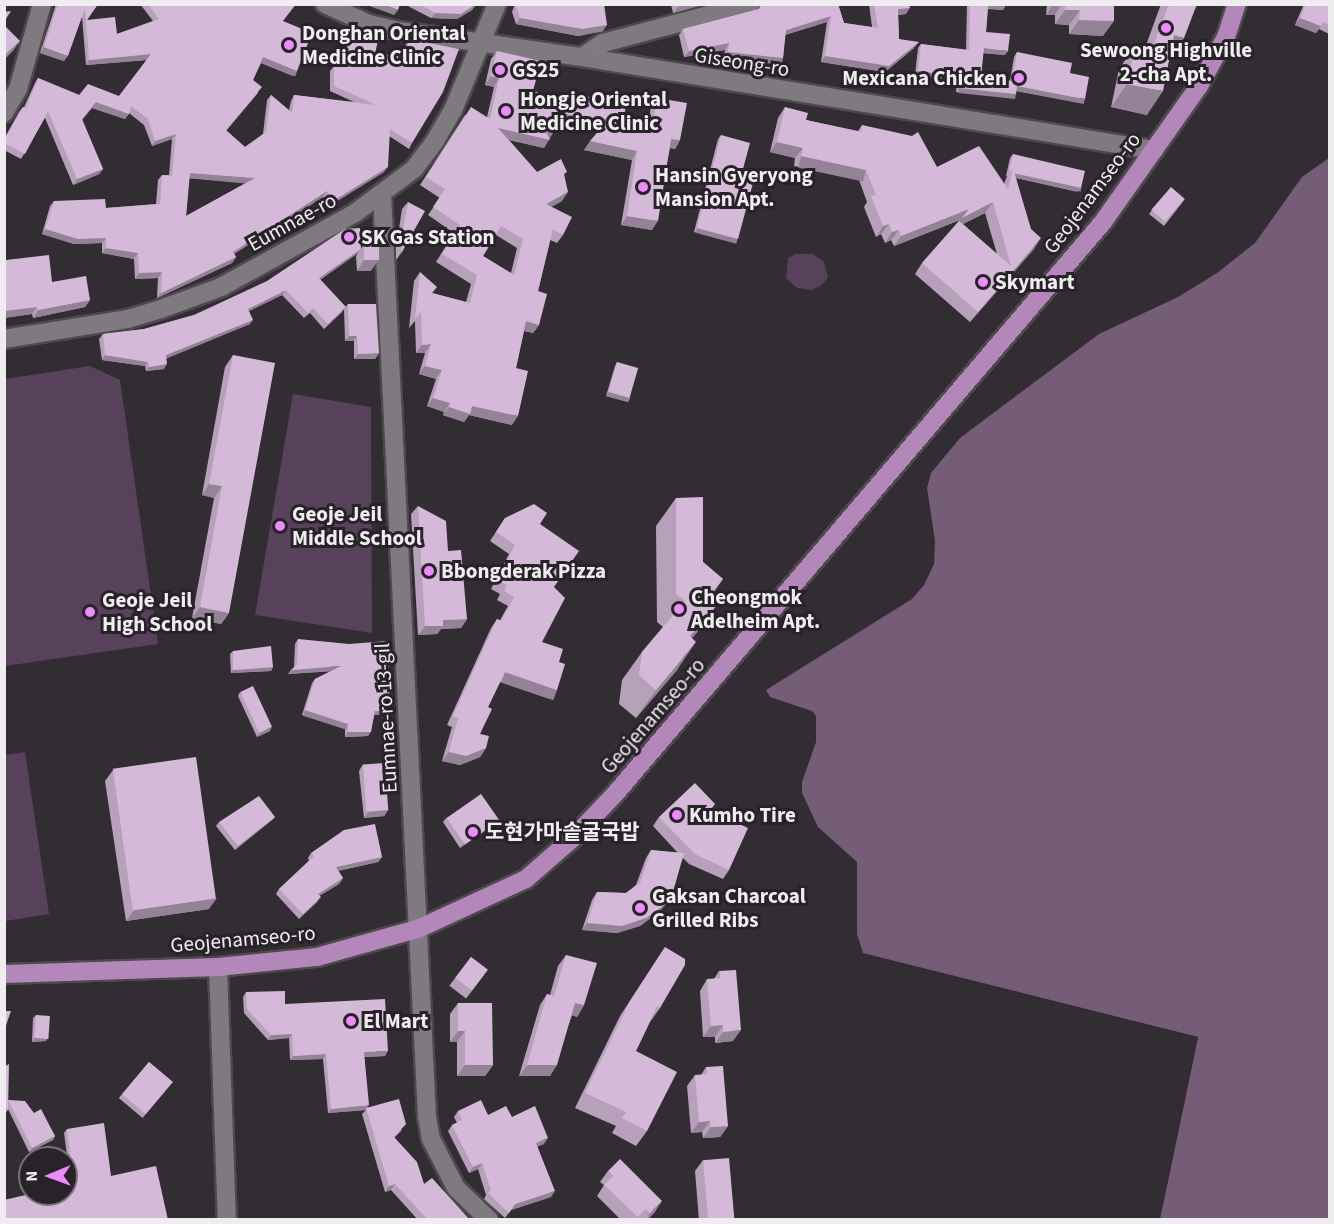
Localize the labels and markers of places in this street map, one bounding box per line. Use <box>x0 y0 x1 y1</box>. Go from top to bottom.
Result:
place label: Donghan Oriental Medicine Clinic <box>302 20 466 70</box>
marker: Sewoong Highville 2-cha Apt. <box>1159 21 1173 35</box>
marker: Donghan Oriental Medicine Clinic <box>280 36 298 54</box>
place label: Sewoong Highville 2-cha Apt. <box>1080 37 1252 87</box>
place label: GS25 <box>512 57 559 83</box>
marker: GS25 <box>493 63 507 77</box>
place label: Mexicana Chicken <box>842 65 1007 91</box>
marker: Mexicana Chicken <box>1012 71 1026 85</box>
place label: Hongje Oriental Medicine Clinic <box>520 86 667 136</box>
marker: Hongje Oriental Medicine Clinic <box>497 102 515 120</box>
place label: Hansin Gyeryong Mansion Apt. <box>655 162 813 212</box>
marker: Hansin Gyeryong Mansion Apt. <box>636 180 650 194</box>
place label: SK Gas Station <box>361 224 495 250</box>
marker: SK Gas Station <box>342 230 356 244</box>
place label: Skymart <box>995 269 1075 295</box>
marker: Skymart <box>976 275 990 289</box>
place label: Geoje Jeil Middle School <box>292 501 422 551</box>
marker: Geoje Jeil Middle School <box>273 519 287 533</box>
place label: Bbongderak Pizza <box>441 558 606 584</box>
marker: Bbongderak Pizza <box>422 564 436 578</box>
place label: Cheongmok Adelheim Apt. <box>691 584 820 634</box>
place label: Geoje Jeil High School <box>102 587 212 637</box>
marker: Cheongmok Adelheim Apt. <box>672 602 686 616</box>
marker: Geoje Jeil High School <box>83 605 97 619</box>
place label: Kumho Tire <box>689 802 796 828</box>
marker: Kumho Tire <box>670 808 684 822</box>
place label: 도현가마솥굴국밥 <box>485 819 640 845</box>
marker: 도현가마솥굴국밥 <box>466 825 480 839</box>
place label: Gaksan Charcoal Grilled Ribs <box>652 883 806 933</box>
marker: Gaksan Charcoal Grilled Ribs <box>633 901 647 915</box>
place label: El Mart <box>363 1008 428 1034</box>
marker: El Mart <box>344 1014 358 1028</box>

